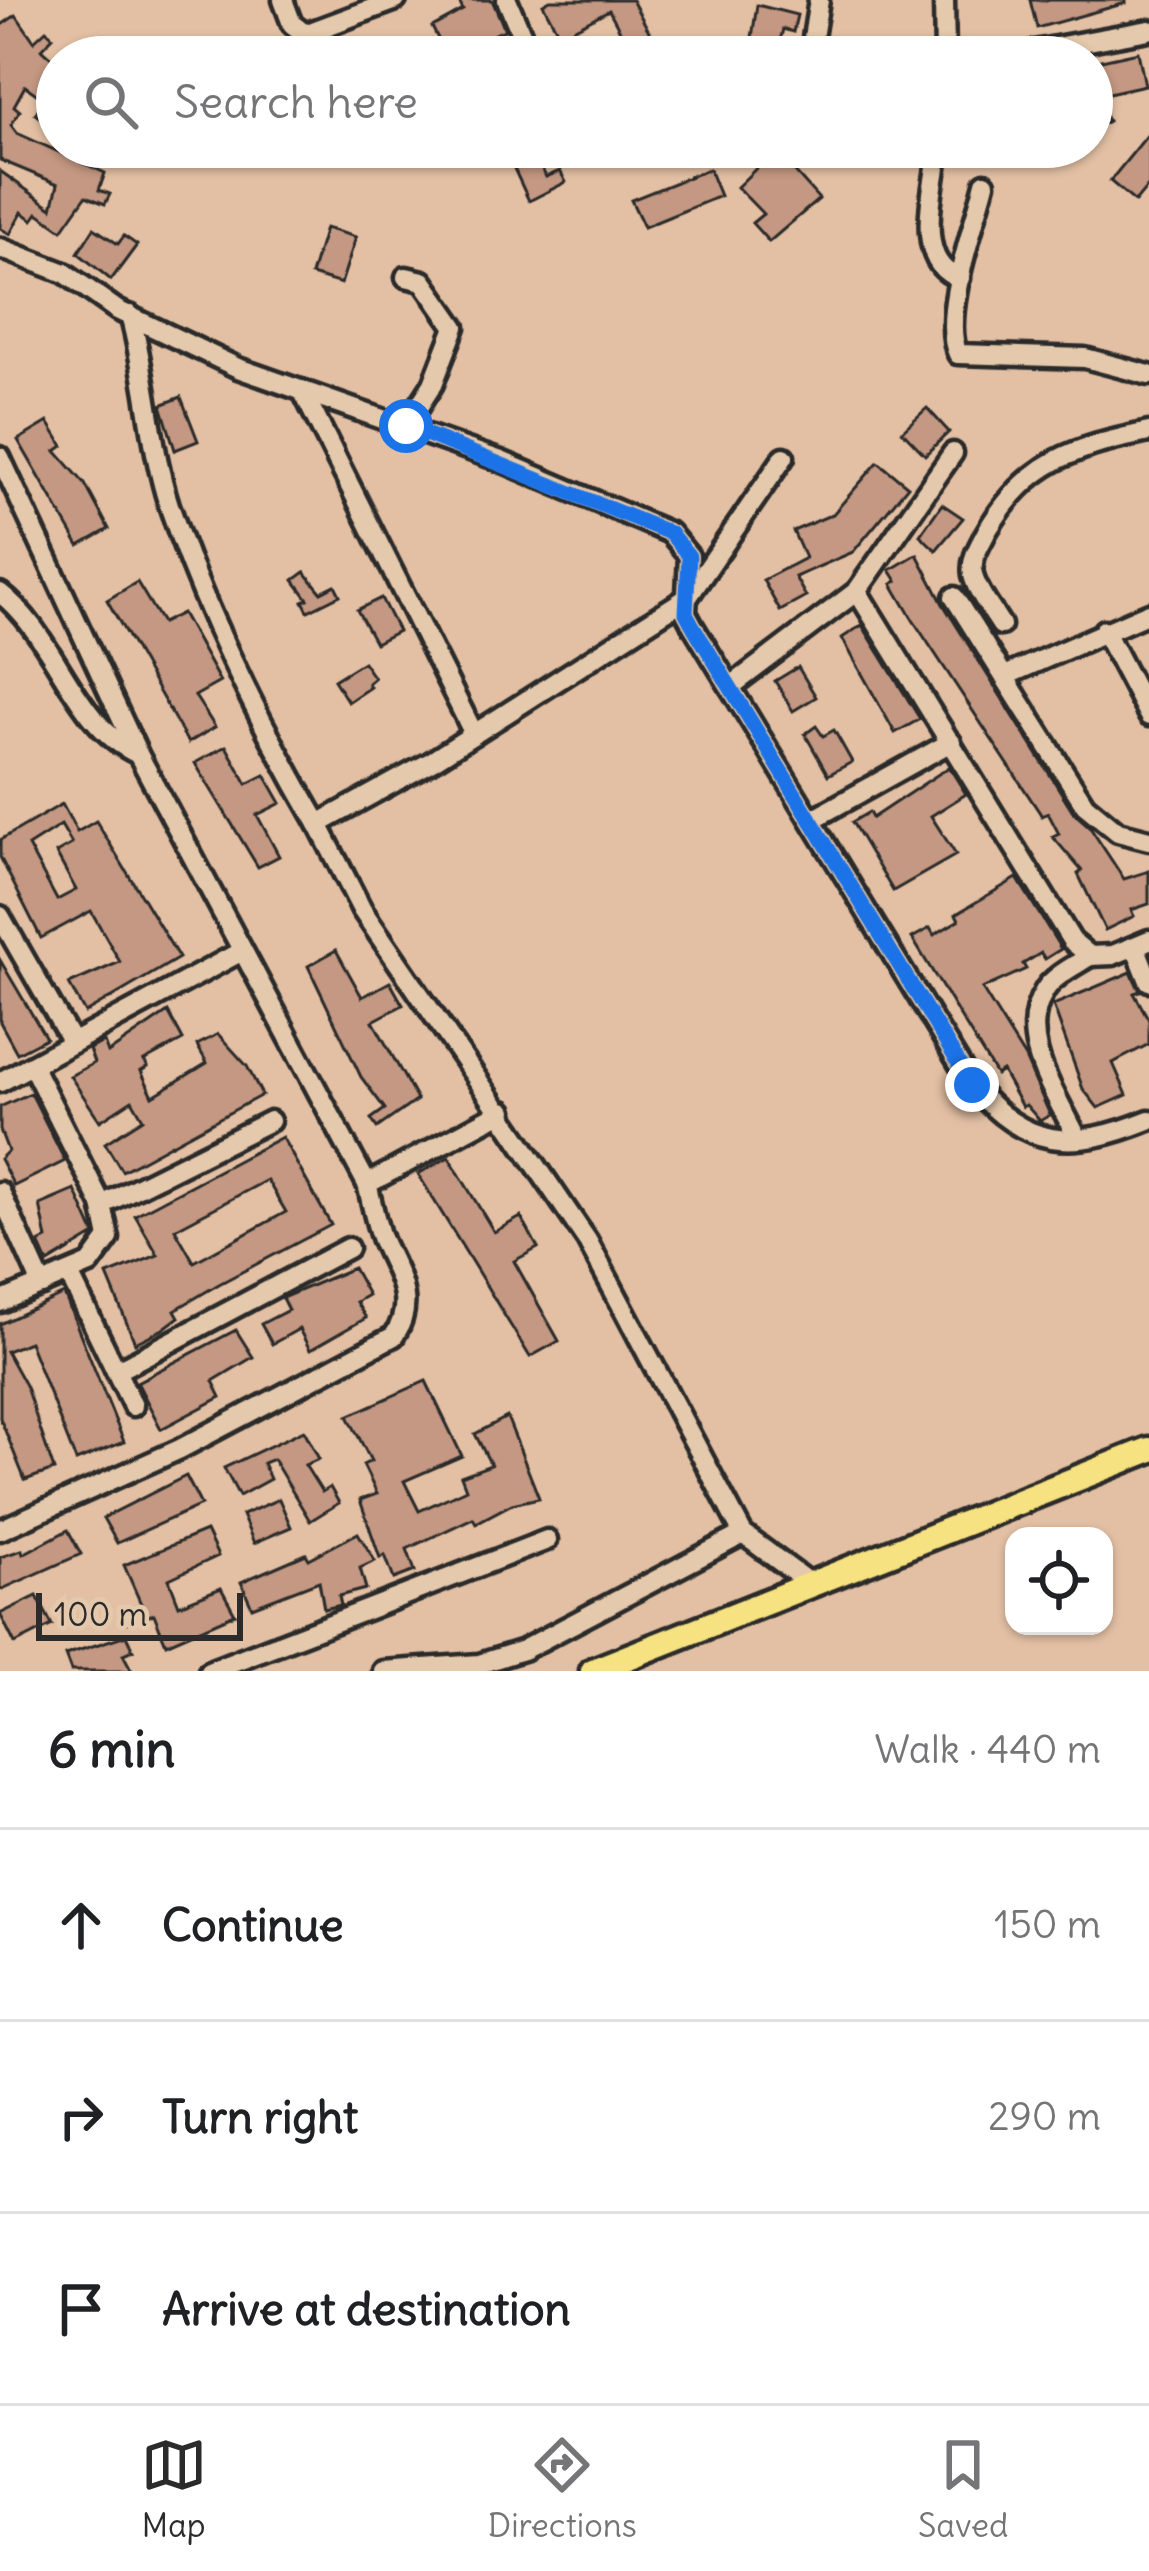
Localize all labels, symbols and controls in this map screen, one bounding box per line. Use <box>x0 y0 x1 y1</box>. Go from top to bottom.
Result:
search box <box>36 36 1113 168</box>
icon: search <box>78 69 144 135</box>
text: Search here <box>174 74 418 130</box>
route start <box>379 399 433 453</box>
route end <box>945 1058 999 1112</box>
map controls <box>1005 1527 1113 1635</box>
button: locate <box>1005 1527 1113 1635</box>
scale bar <box>36 1587 243 1640</box>
text: 100 m <box>54 1593 147 1635</box>
text: 6 min <box>48 1717 175 1781</box>
text: Walk · 440 m <box>874 1725 1101 1774</box>
icon: ahead <box>48 1892 114 1958</box>
text: Continue <box>162 1897 344 1953</box>
text: 150 m <box>994 1900 1101 1949</box>
icon: right <box>48 2084 114 2150</box>
text: Turn right <box>162 2089 358 2145</box>
text: 290 m <box>988 2092 1101 2141</box>
icon: arrive <box>48 2276 114 2342</box>
text: Arrive at destination <box>162 2281 571 2337</box>
tab: Map <box>141 2432 207 2546</box>
tab: Directions <box>488 2432 637 2546</box>
tab: Saved <box>918 2432 1008 2546</box>

